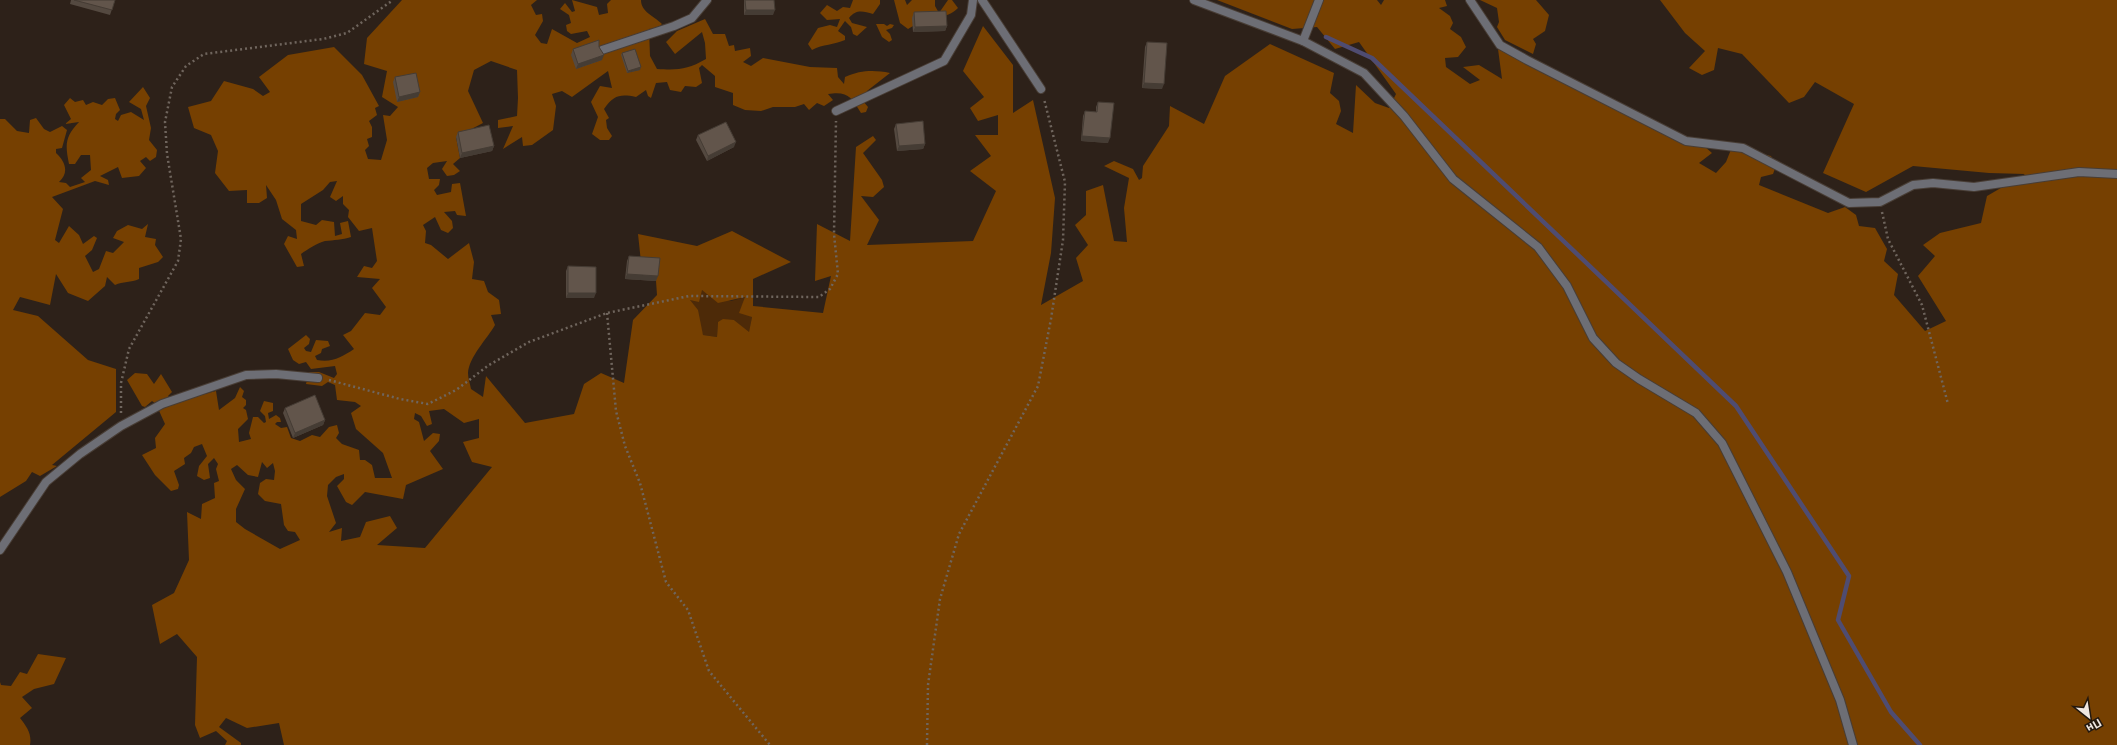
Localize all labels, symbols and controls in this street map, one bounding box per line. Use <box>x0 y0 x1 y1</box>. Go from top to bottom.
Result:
north arrow <box>2069 697 2109 737</box>
text: Пн <box>2084 716 2105 736</box>

